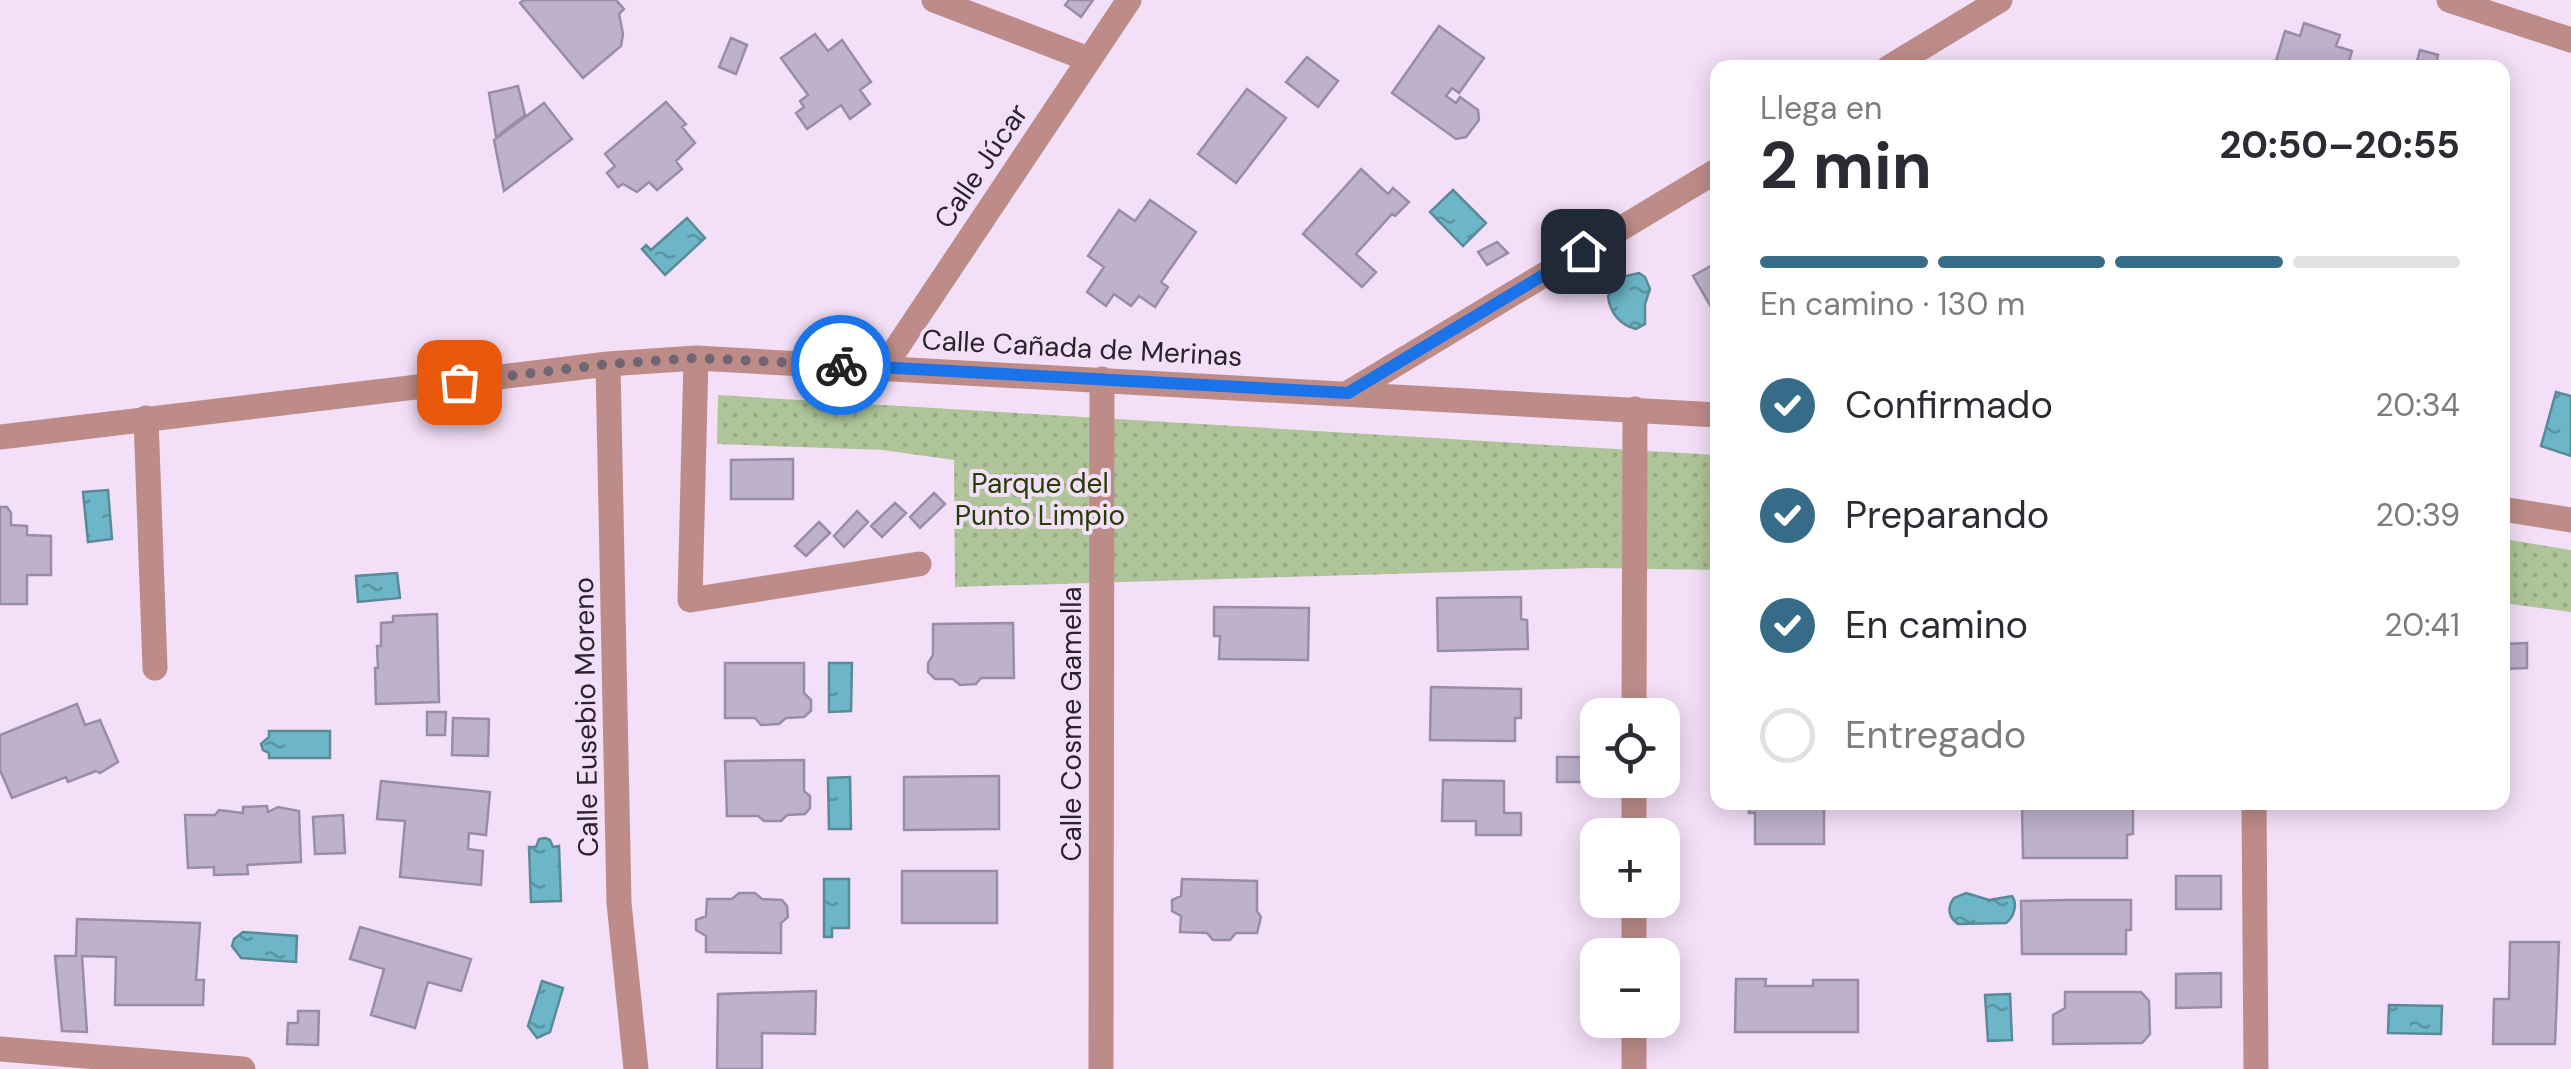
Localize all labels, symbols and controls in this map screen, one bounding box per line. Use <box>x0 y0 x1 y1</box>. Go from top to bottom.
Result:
text: Llega en <box>1760 87 1882 129</box>
street label: Calle Júcar <box>926 96 1036 236</box>
text: 20:50–20:55 <box>2220 120 2460 170</box>
text: 2 min <box>1760 124 1932 208</box>
pin <box>1541 209 1626 294</box>
icon: home <box>1556 224 1611 279</box>
text: En camino · 130 m <box>1760 283 2025 325</box>
courier <box>791 315 891 415</box>
street label: Calle Cañada de Merinas <box>921 321 1243 375</box>
icon: bike <box>814 338 869 393</box>
pin <box>417 340 502 425</box>
icon: bag <box>432 355 487 410</box>
icon: check <box>1760 378 1815 433</box>
text: Confirmado <box>1845 380 2053 430</box>
text: 20:34 <box>2375 384 2460 426</box>
park label: Parque del Punto Limpio <box>955 465 1125 534</box>
icon: check <box>1760 488 1815 543</box>
text: Preparando <box>1845 490 2049 540</box>
text: 20:39 <box>2375 494 2460 536</box>
street label: Calle Eusebio Moreno <box>565 577 607 857</box>
street label: Calle Cosme Gamella <box>1053 586 1090 862</box>
icon: check <box>1760 598 1815 653</box>
text: En camino <box>1845 600 2028 650</box>
text: 20:41 <box>2384 604 2460 646</box>
map controls <box>1580 698 1680 1038</box>
button: locate <box>1580 698 1680 798</box>
text: Entregado <box>1845 710 2026 760</box>
button: + <box>1580 818 1680 918</box>
button: − <box>1580 938 1680 1038</box>

